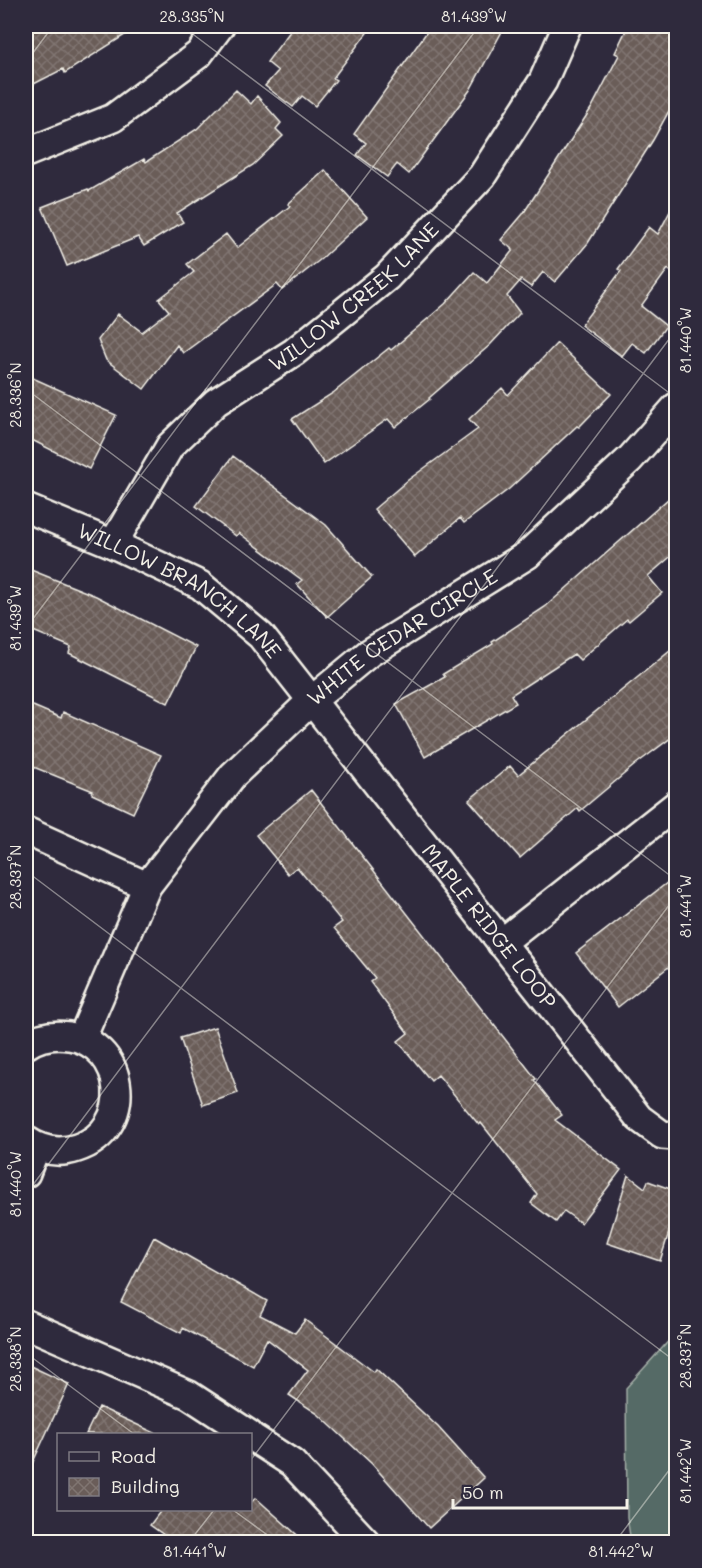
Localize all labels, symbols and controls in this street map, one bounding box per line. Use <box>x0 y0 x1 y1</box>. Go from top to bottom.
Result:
text: 28.335°N <box>159 6 225 26</box>
text: 81.439°W <box>441 6 507 26</box>
street label: WILLOW CREEK LANE <box>263 216 444 377</box>
text: 81.440°W <box>675 307 695 373</box>
text: 28.336°N <box>5 362 25 428</box>
street label: WILLOW BRANCH LANE <box>74 516 288 663</box>
street label: WHITE CEDAR CIRCLE <box>301 562 502 711</box>
text: 81.439°W <box>5 585 25 651</box>
street label: MAPLE RIDGE LOOP <box>417 838 563 1014</box>
text: 28.337°N <box>5 845 25 909</box>
text: 81.441°W <box>675 874 695 938</box>
text: 81.440°W <box>5 1151 25 1217</box>
text: 28.337°N <box>675 1324 695 1388</box>
text: 28.338°N <box>5 1326 25 1392</box>
legend <box>57 1433 252 1511</box>
text: 81.442°W <box>675 1438 695 1504</box>
text: Road <box>111 1444 156 1468</box>
scale bar <box>453 1472 627 1510</box>
text: Building <box>111 1474 179 1498</box>
text: 50 m <box>462 1480 504 1504</box>
text: 81.441°W <box>163 1541 227 1561</box>
text: 81.442°W <box>588 1541 654 1561</box>

